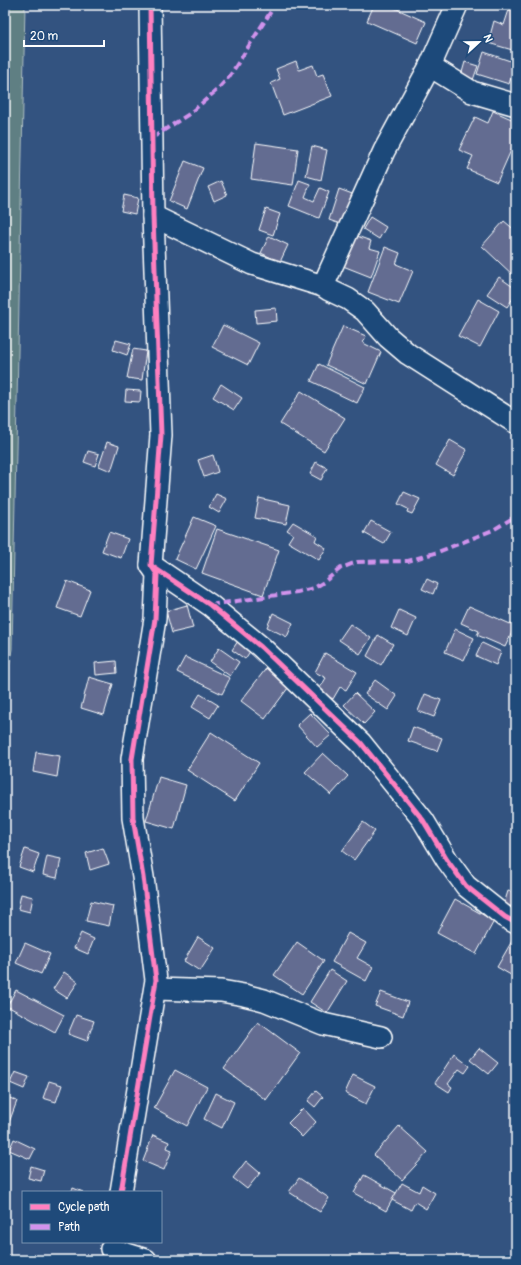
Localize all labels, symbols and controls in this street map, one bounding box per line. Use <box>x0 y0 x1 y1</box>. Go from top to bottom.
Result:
scale bar <box>24 22 104 48</box>
north arrow <box>459 22 499 62</box>
text: 20 m <box>30 29 59 44</box>
text: N <box>480 33 495 45</box>
legend <box>22 1191 162 1243</box>
text: Cycle path <box>58 1200 110 1215</box>
text: Path <box>58 1220 80 1235</box>

